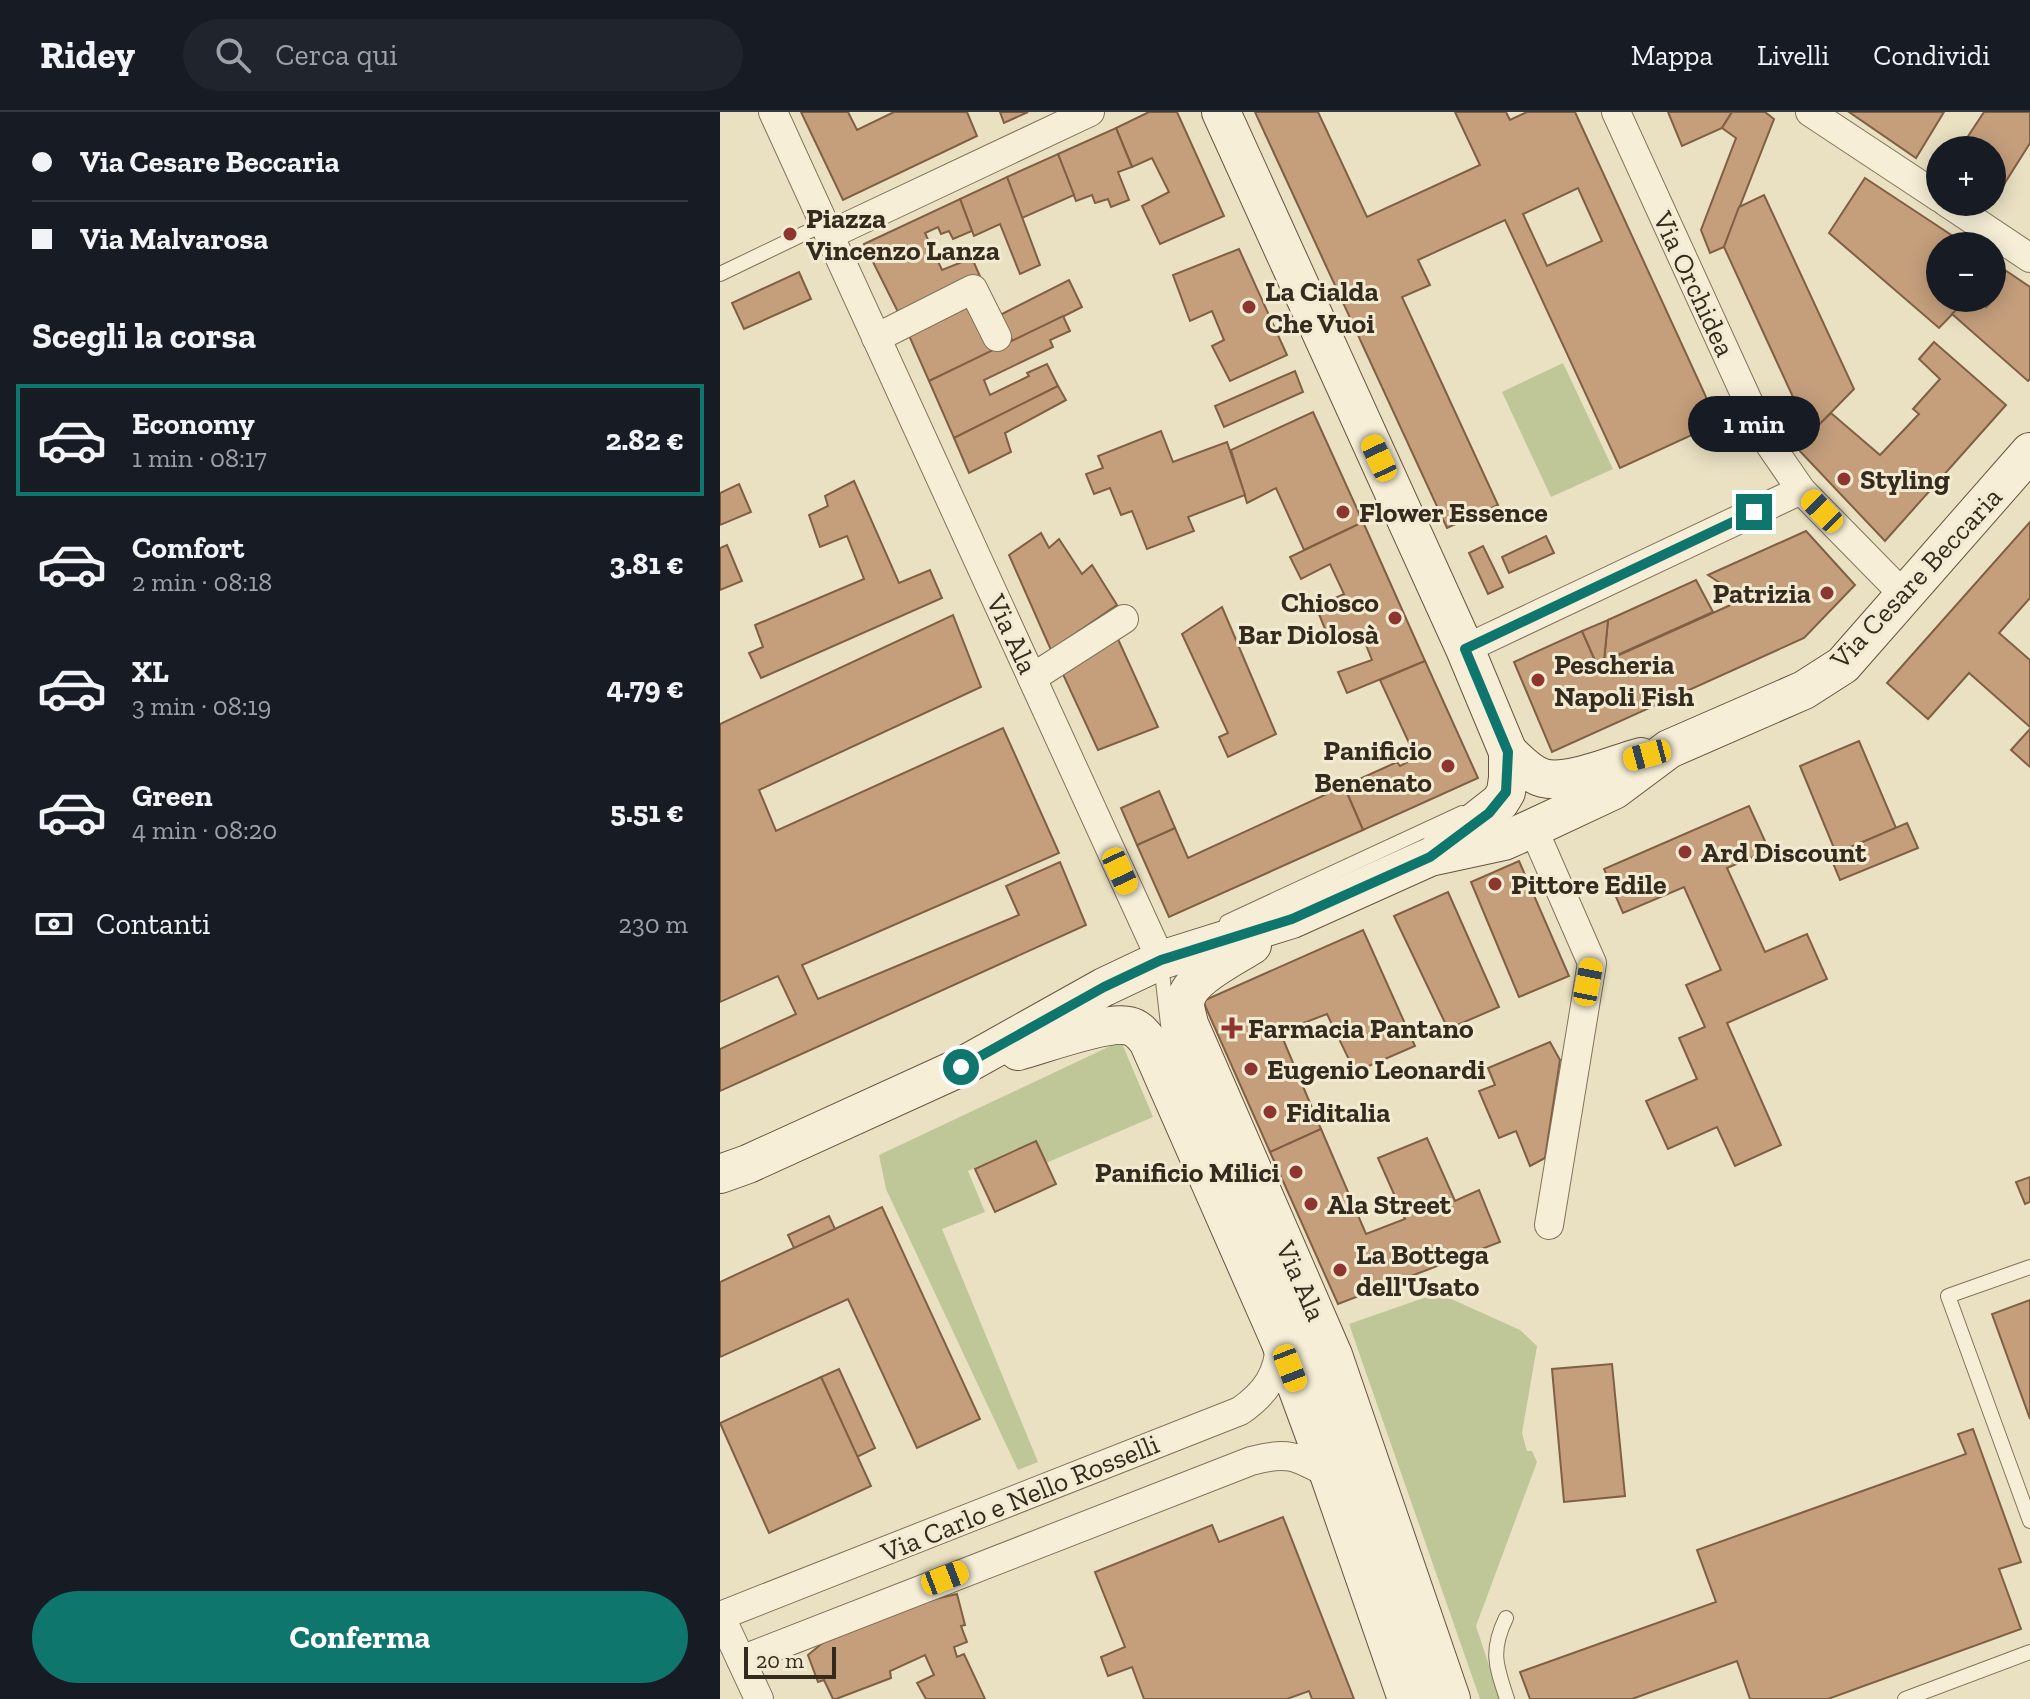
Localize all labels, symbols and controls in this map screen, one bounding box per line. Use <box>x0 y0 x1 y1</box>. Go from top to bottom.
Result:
search box <box>183 19 743 91</box>
text: Ridey <box>40 32 135 78</box>
icon: search <box>211 33 255 77</box>
text: Cerca qui <box>275 37 398 73</box>
text: Mappa <box>1631 39 1713 72</box>
text: Livelli <box>1757 39 1829 72</box>
text: Condividi <box>1873 39 1990 72</box>
map controls <box>1926 136 2006 312</box>
button: + <box>1926 136 2006 216</box>
text: Via Cesare Beccaria <box>80 144 340 180</box>
place label: Piazza Vincenzo Lanza <box>806 202 1000 267</box>
street label: Via Orchidea <box>1646 205 1742 362</box>
text: Via Malvarosa <box>80 221 268 257</box>
marker: Piazza Vincenzo Lanza <box>781 225 799 243</box>
button: − <box>1926 232 2006 312</box>
place label: La Cialda Che Vuoi <box>1265 275 1379 340</box>
marker: La Cialda Che Vuoi <box>1240 298 1258 316</box>
text: Scegli la corsa <box>32 314 256 357</box>
callout: 1 min <box>1688 396 1820 452</box>
icon: car <box>36 404 108 476</box>
text: Economy <box>132 406 255 442</box>
text: 1 min <box>1723 408 1785 440</box>
text: 2.82 € <box>605 422 684 458</box>
car <box>1358 431 1400 485</box>
text: 1 min · 08:17 <box>132 442 267 474</box>
place label: Styling <box>1860 463 1950 496</box>
marker: Styling <box>1835 470 1853 488</box>
street label: Via Cesare Beccaria <box>1823 480 2009 676</box>
car <box>1797 485 1847 537</box>
route end <box>1736 494 1772 530</box>
place label: Flower Essence <box>1359 496 1548 529</box>
marker: Flower Essence <box>1334 503 1352 521</box>
icon: car <box>36 528 108 600</box>
text: Comfort <box>132 530 244 566</box>
text: 3.81 € <box>610 546 684 582</box>
text: 2 min · 08:18 <box>132 566 272 598</box>
place label: Patrizia <box>1712 577 1811 610</box>
marker: Patrizia <box>1818 584 1836 602</box>
place label: Chiosco Bar Diolosà <box>1238 586 1379 651</box>
street label: Via Ala <box>979 588 1045 679</box>
marker: Chiosco Bar Diolosà <box>1386 609 1404 627</box>
place label: Pescheria Napoli Fish <box>1554 648 1694 713</box>
icon: car <box>36 652 108 724</box>
text: XL <box>132 654 169 690</box>
text: 4.79 € <box>607 670 684 706</box>
marker: Pescheria Napoli Fish <box>1529 671 1547 689</box>
text: 3 min · 08:19 <box>132 690 271 722</box>
place label: Panificio Benenato <box>1314 734 1432 799</box>
car <box>1621 737 1673 773</box>
marker: Panificio Benenato <box>1439 757 1457 775</box>
icon: car <box>36 776 108 848</box>
text: Green <box>132 778 212 814</box>
text: 5.51 € <box>610 794 684 830</box>
text: 4 min · 08:20 <box>132 814 277 846</box>
place label: Ard Discount <box>1701 836 1867 869</box>
marker: Ard Discount <box>1676 843 1694 861</box>
car <box>1099 844 1141 898</box>
place label: Pittore Edile <box>1511 868 1667 901</box>
marker: Pittore Edile <box>1486 875 1504 893</box>
icon: cash <box>32 902 76 946</box>
text: Contanti <box>96 906 210 942</box>
text: 230 m <box>619 908 688 940</box>
car <box>1572 956 1604 1008</box>
place label: Farmacia Pantano <box>1248 1012 1474 1045</box>
marker: Farmacia Pantano <box>1223 1019 1241 1037</box>
route start <box>943 1049 979 1085</box>
place label: Eugenio Leonardi <box>1267 1053 1486 1086</box>
marker: Eugenio Leonardi <box>1242 1060 1260 1078</box>
place label: Fiditalia <box>1286 1096 1390 1129</box>
marker: Fiditalia <box>1261 1103 1279 1121</box>
place label: Panificio Milici <box>1095 1156 1280 1189</box>
marker: Panificio Milici <box>1287 1163 1305 1181</box>
place label: Ala Street <box>1327 1188 1452 1221</box>
marker: Ala Street <box>1302 1195 1320 1213</box>
street label: Via Ala <box>1269 1235 1333 1326</box>
place label: La Bottega dell'Usato <box>1356 1238 1489 1303</box>
marker: La Bottega dell'Usato <box>1331 1261 1349 1279</box>
car <box>1270 1341 1310 1395</box>
street label: Via Carlo e Nello Rosselli <box>875 1427 1164 1569</box>
car <box>918 1558 972 1598</box>
button: Conferma <box>32 1591 688 1683</box>
scale bar <box>744 1643 836 1679</box>
text: 20 m <box>756 1647 804 1674</box>

